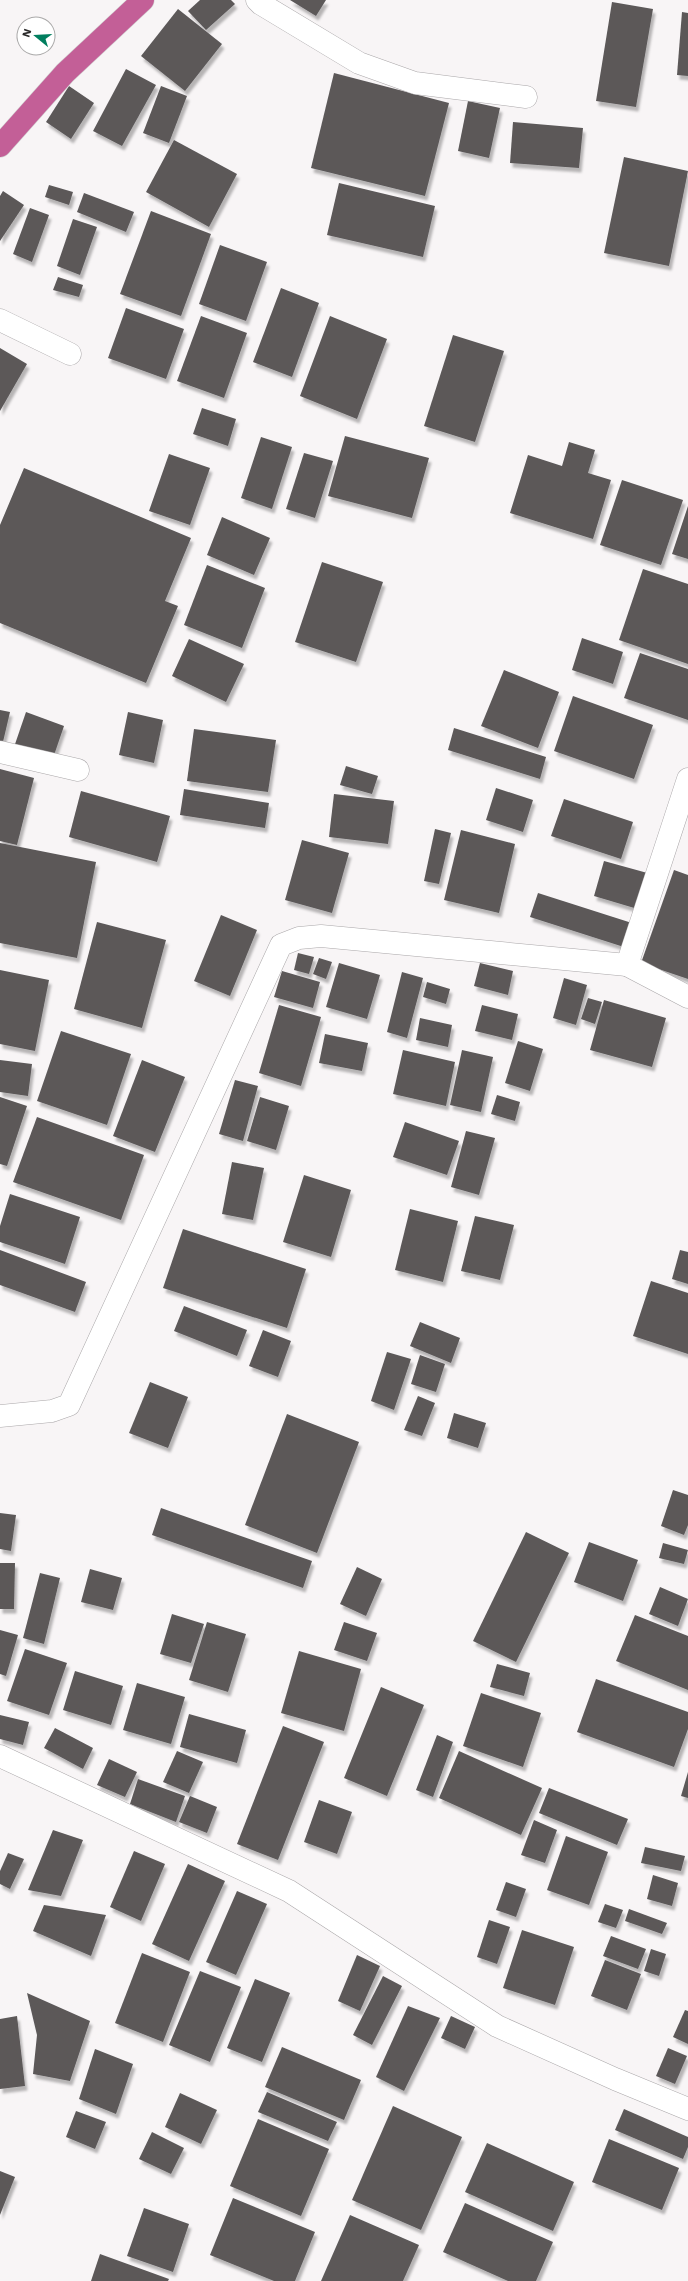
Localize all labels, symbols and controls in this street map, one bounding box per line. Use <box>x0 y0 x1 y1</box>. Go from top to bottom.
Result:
north arrow <box>16 16 56 56</box>
text: N <box>20 27 34 39</box>

